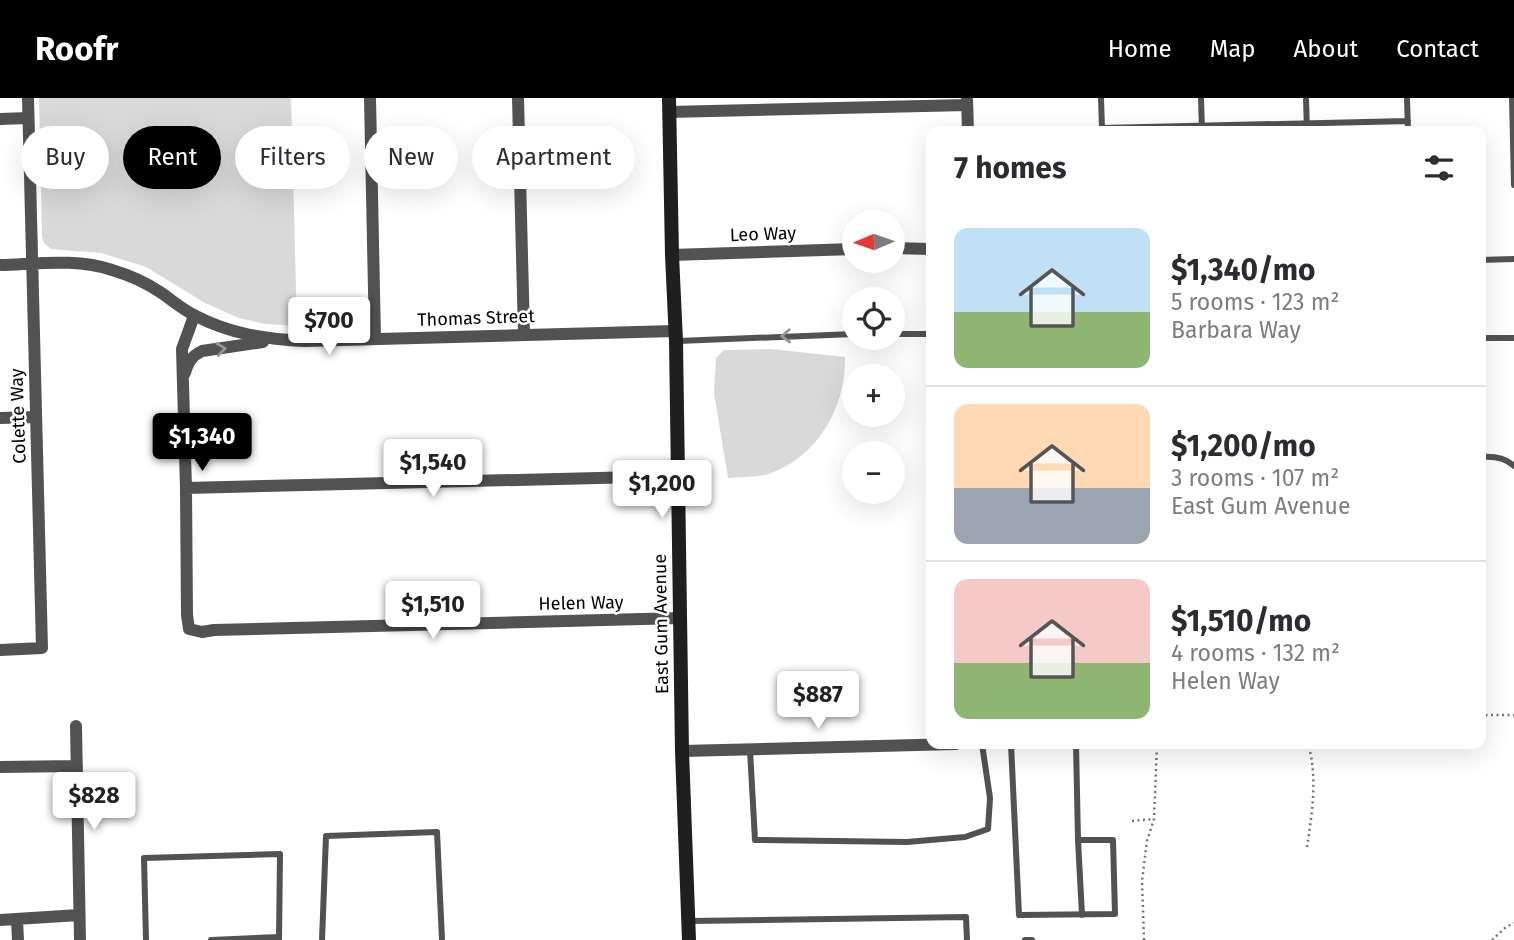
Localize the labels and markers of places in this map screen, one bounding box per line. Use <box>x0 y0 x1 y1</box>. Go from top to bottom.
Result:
pin: $700 <box>288 298 370 357</box>
pin: $1,340 <box>145 414 259 473</box>
pin: $1,540 <box>376 440 490 499</box>
pin: $1,200 <box>605 460 719 520</box>
pin: $1,510 <box>376 582 490 641</box>
pin: $887 <box>777 672 859 731</box>
pin: $828 <box>53 772 135 832</box>

